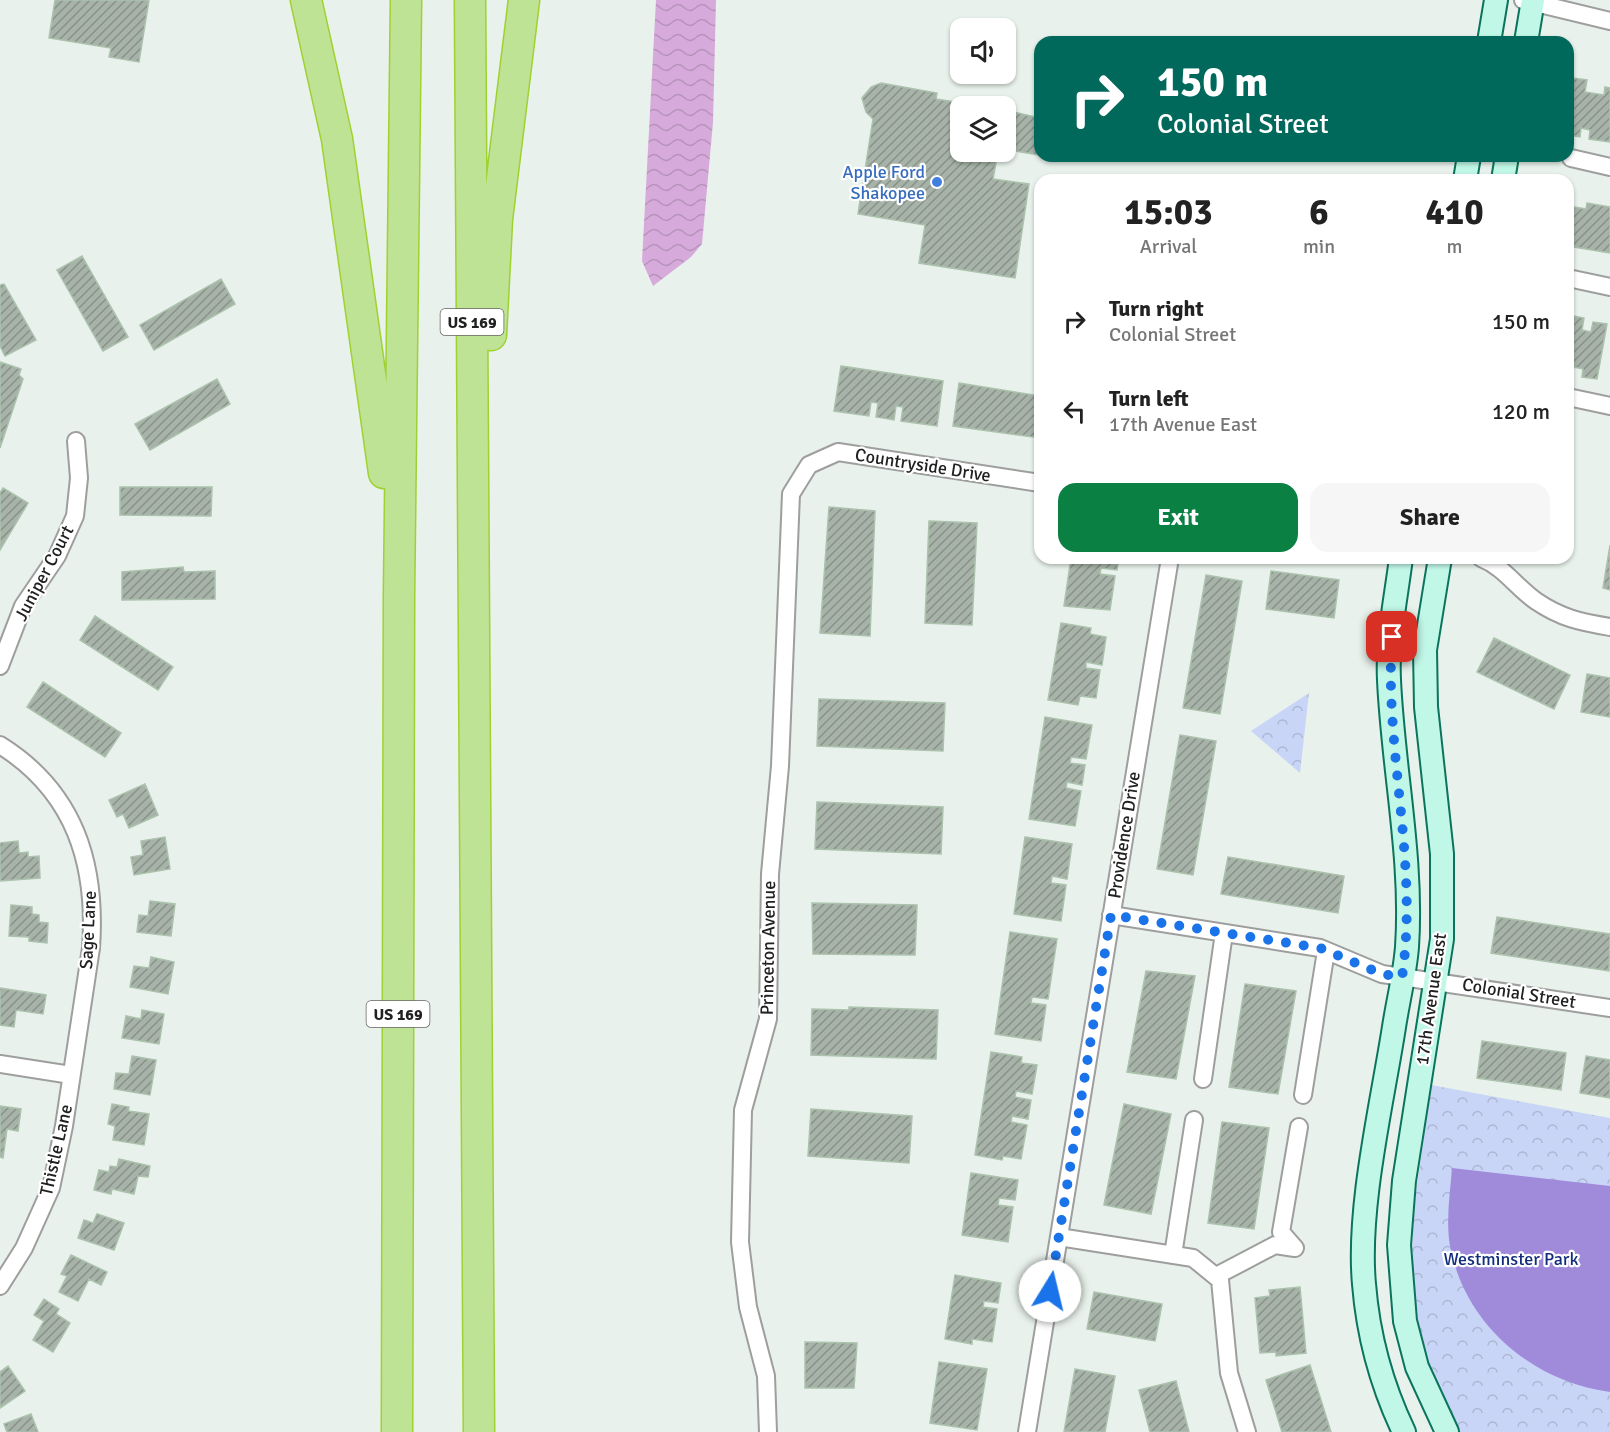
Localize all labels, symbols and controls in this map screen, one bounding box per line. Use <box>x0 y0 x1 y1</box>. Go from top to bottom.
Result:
map controls <box>950 18 1016 162</box>
button: sound <box>950 18 1016 84</box>
text: 150 m <box>1157 57 1268 108</box>
icon: right <box>1058 60 1136 138</box>
button: layers <box>950 96 1016 162</box>
text: Colonial Street <box>1157 108 1329 141</box>
place label: Apple Ford Shakopee <box>843 161 925 204</box>
marker: Apple Ford Shakopee <box>930 175 944 189</box>
text: 15:03 <box>1124 190 1213 235</box>
text: 6 <box>1309 190 1329 235</box>
text: 410 <box>1425 190 1484 235</box>
text: Arrival <box>1140 234 1197 259</box>
text: min <box>1303 234 1335 259</box>
text: m <box>1447 234 1463 259</box>
text: Turn right <box>1109 295 1204 322</box>
icon: right <box>1058 305 1091 338</box>
text: 150 m <box>1492 308 1550 335</box>
road number: US 169 <box>440 309 504 335</box>
text: Colonial Street <box>1109 322 1236 347</box>
text: Turn left <box>1109 385 1189 412</box>
icon: left <box>1058 395 1091 428</box>
text: 120 m <box>1492 398 1550 425</box>
text: 17th Avenue East <box>1109 412 1257 437</box>
street label: Countryside Drive <box>854 443 992 487</box>
button: Exit <box>1058 483 1298 552</box>
button: Share <box>1310 483 1550 552</box>
street label: Juniper Court <box>10 521 78 625</box>
pin <box>1366 611 1417 662</box>
icon: arrive <box>1375 620 1408 653</box>
street label: Providence Drive <box>1103 770 1145 900</box>
street label: Princeton Avenue <box>756 881 780 1015</box>
street label: Sage Lane <box>75 890 101 970</box>
street label: 17th Avenue East <box>1411 932 1451 1066</box>
street label: Colonial Street <box>1461 973 1577 1013</box>
road number: US 169 <box>366 1001 430 1027</box>
street label: Thistle Lane <box>35 1102 77 1198</box>
park label: Westminster Park <box>1443 1248 1579 1270</box>
position arrow <box>1018 1259 1082 1323</box>

